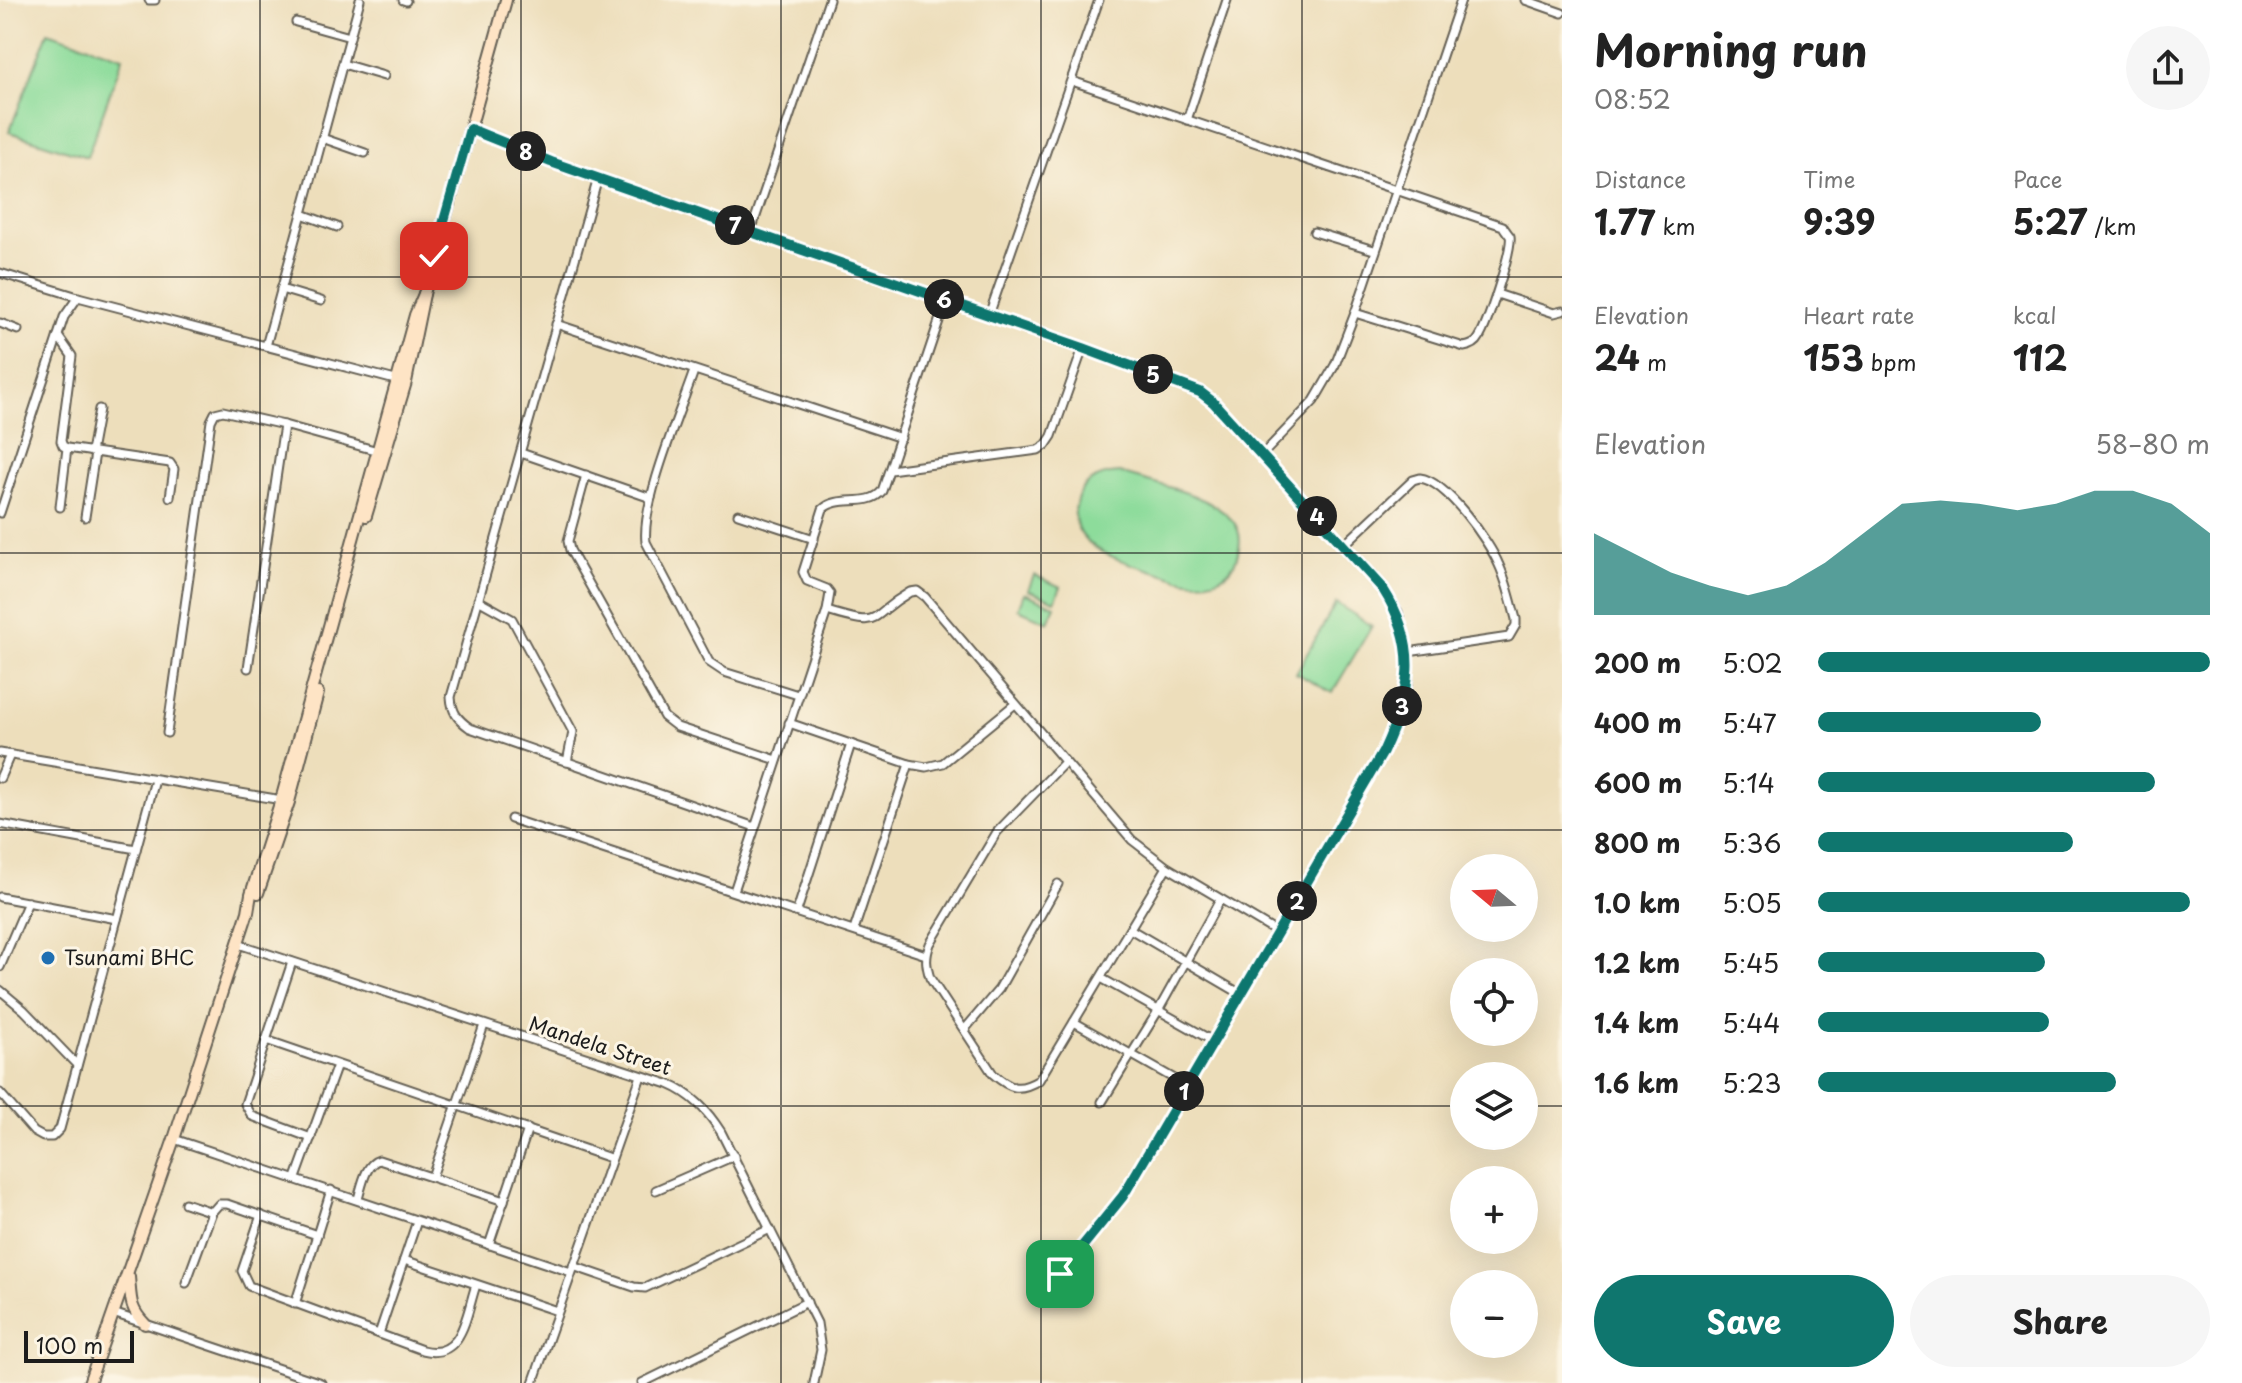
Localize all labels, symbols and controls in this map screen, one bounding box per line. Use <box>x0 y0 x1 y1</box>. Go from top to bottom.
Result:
text: Morning run <box>1594 16 1868 82</box>
button: share <box>2126 26 2210 110</box>
text: 08:52 <box>1594 79 1671 118</box>
pin: 8 <box>506 131 546 171</box>
text: 8 <box>519 134 533 167</box>
text: Distance <box>1594 162 1686 195</box>
text: Time <box>1803 162 1855 195</box>
text: Pace <box>2013 162 2062 195</box>
text: 1.77 <box>1594 195 1655 247</box>
text: 9:39 <box>1803 195 1876 247</box>
text: 5:27 <box>2013 195 2087 247</box>
pin: 7 <box>715 205 755 245</box>
text: 7 <box>729 208 741 241</box>
text: km <box>1655 209 1695 242</box>
text: /km <box>2087 209 2137 242</box>
pin <box>400 222 468 290</box>
icon: check <box>412 234 456 278</box>
pin: 6 <box>924 279 964 319</box>
text: 6 <box>936 282 952 315</box>
text: Elevation <box>1594 298 1689 331</box>
text: Heart rate <box>1803 298 1914 331</box>
text: kcal <box>2013 298 2057 331</box>
text: 24 <box>1594 331 1640 383</box>
text: 153 <box>1803 331 1864 383</box>
text: 112 <box>2013 331 2067 383</box>
text: m <box>1640 345 1667 378</box>
text: bpm <box>1864 345 1917 378</box>
pin: 5 <box>1133 354 1173 394</box>
text: 5 <box>1146 357 1160 390</box>
text: Elevation <box>1594 424 1706 463</box>
text: 58–80 m <box>2095 424 2210 463</box>
pin: 4 <box>1297 496 1337 536</box>
text: 4 <box>1310 499 1324 532</box>
text: 200 m <box>1594 643 1681 682</box>
text: 5:02 <box>1722 643 1783 682</box>
pin: 3 <box>1382 686 1422 726</box>
text: 3 <box>1395 689 1409 722</box>
text: 400 m <box>1594 703 1682 742</box>
text: 5:47 <box>1722 703 1777 742</box>
text: 600 m <box>1594 763 1682 802</box>
text: 5:14 <box>1722 763 1775 802</box>
text: 800 m <box>1594 823 1681 862</box>
text: 5:36 <box>1722 823 1782 862</box>
north arrow <box>1450 854 1538 942</box>
map controls <box>1450 854 1538 1358</box>
pin: 2 <box>1277 881 1317 921</box>
text: 1.0 km <box>1594 883 1681 922</box>
text: 5:05 <box>1722 883 1782 922</box>
text: 2 <box>1289 884 1305 917</box>
place label: Tsunami BHC <box>64 942 194 972</box>
text: 1.2 km <box>1594 943 1680 982</box>
text: 5:45 <box>1722 943 1779 982</box>
marker: Tsunami BHC <box>39 949 57 967</box>
button: locate <box>1450 958 1538 1046</box>
text: 1.4 km <box>1594 1003 1679 1042</box>
text: 5:44 <box>1722 1003 1781 1042</box>
street label: Mandela Street <box>525 1008 675 1082</box>
button: layers <box>1450 1062 1538 1150</box>
text: 1.6 km <box>1594 1063 1679 1102</box>
text: 5:23 <box>1722 1063 1781 1102</box>
pin: 1 <box>1164 1071 1204 1111</box>
text: 1 <box>1179 1074 1189 1107</box>
button: + <box>1450 1166 1538 1254</box>
pin <box>1026 1240 1094 1308</box>
icon: arrive <box>1038 1252 1082 1296</box>
button: − <box>1450 1270 1538 1358</box>
button: Save <box>1594 1275 1894 1367</box>
button: Share <box>1910 1275 2210 1367</box>
scale bar <box>24 1327 134 1363</box>
text: 100 m <box>36 1328 103 1361</box>

